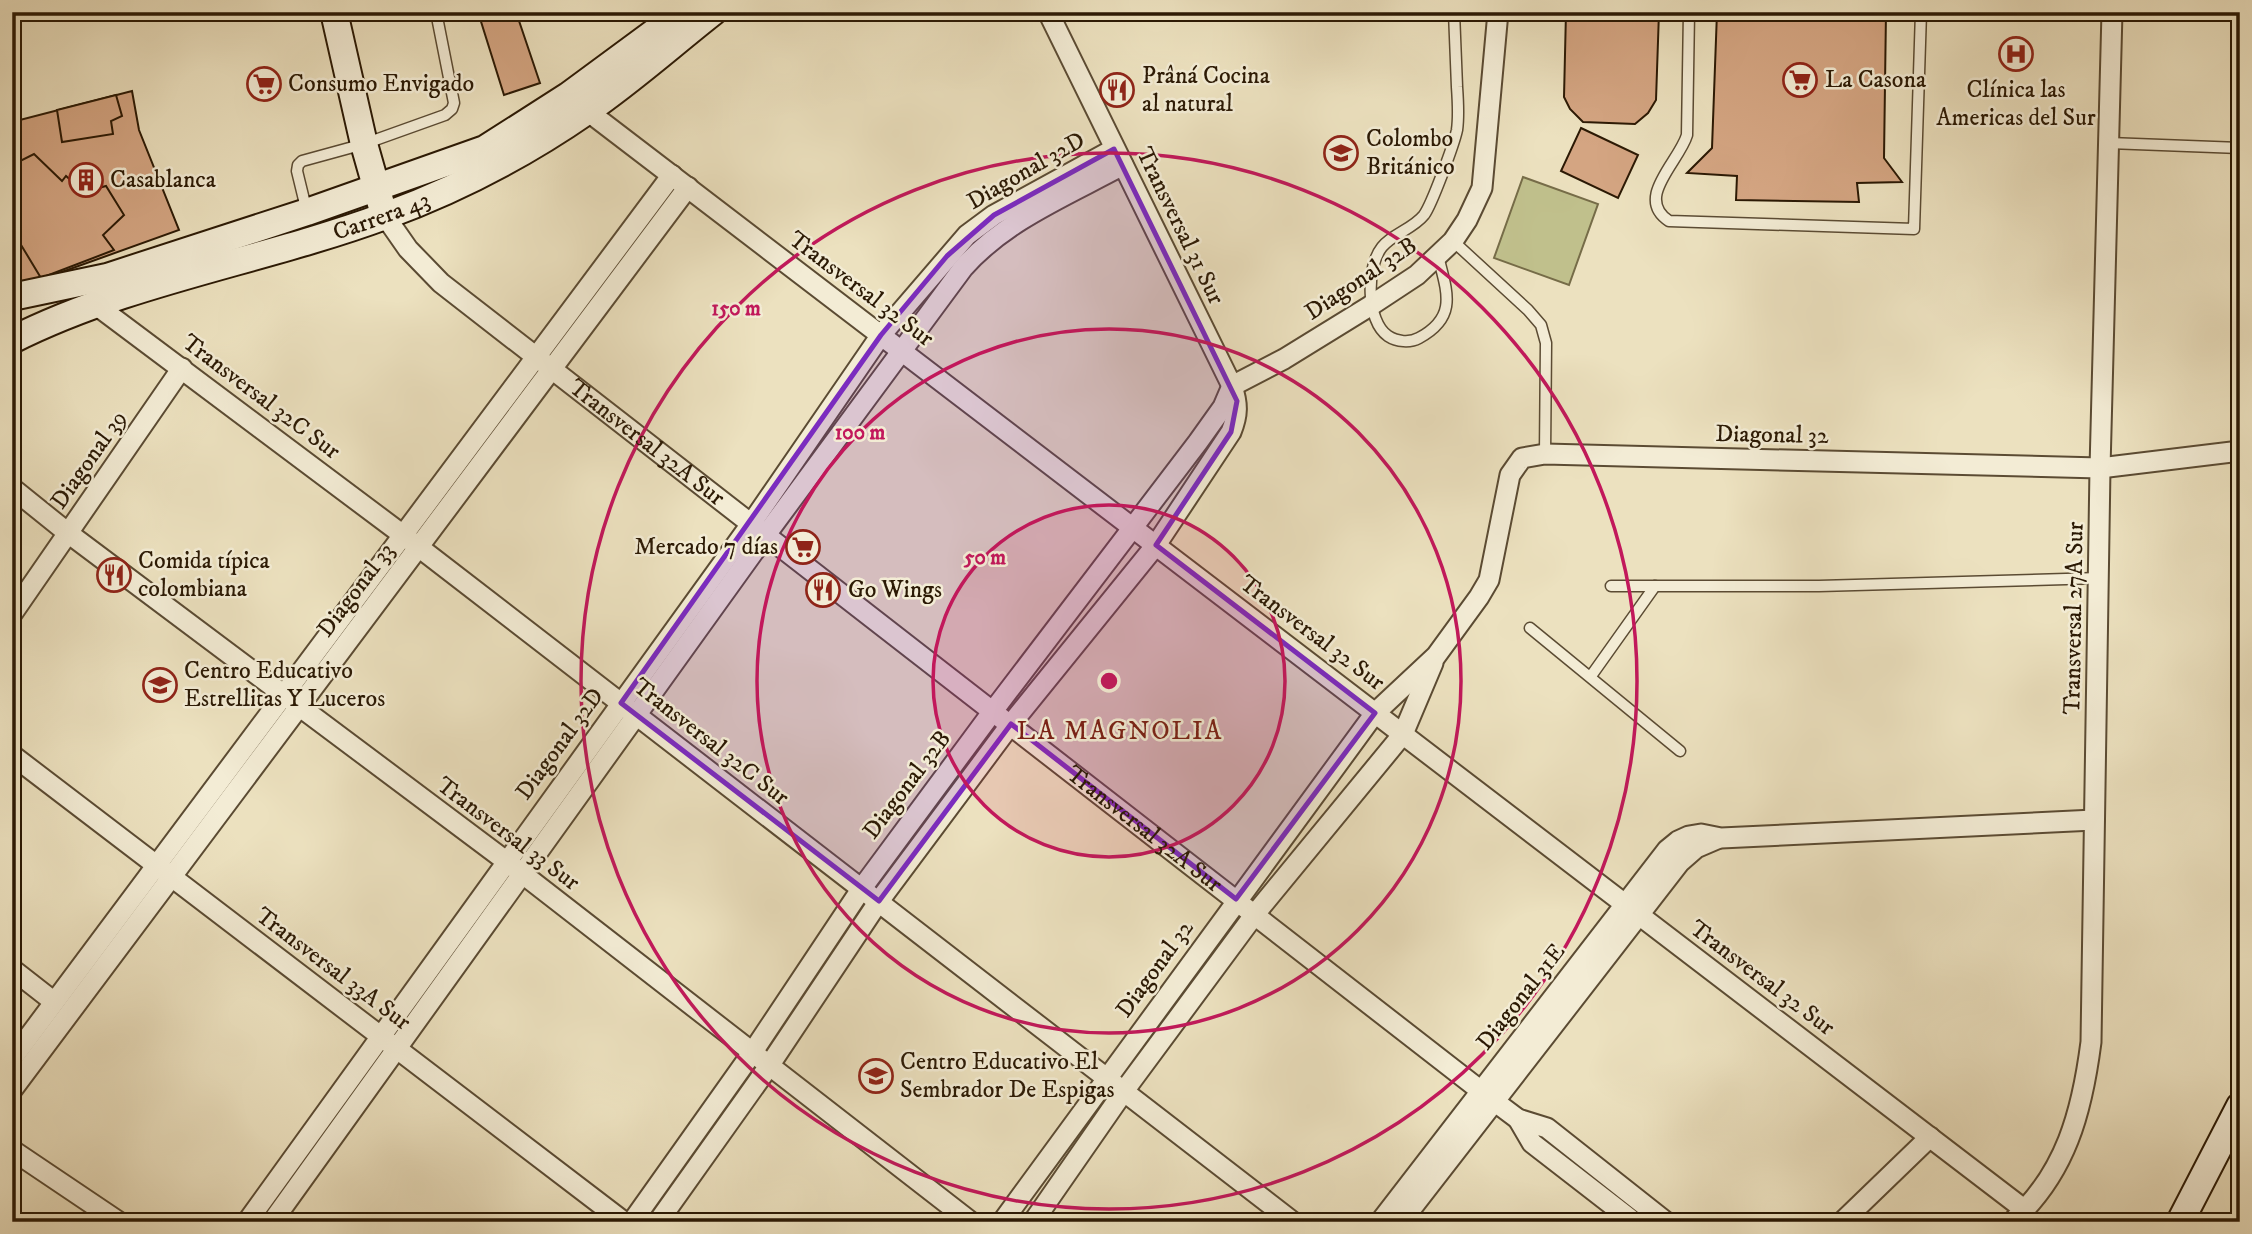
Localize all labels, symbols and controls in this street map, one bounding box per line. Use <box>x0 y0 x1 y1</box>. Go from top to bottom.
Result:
hospital icon: Clínica las Americas del Sur <box>1997 35 2035 73</box>
place label: Prâná Cocina al natural <box>1142 61 1271 119</box>
supermarket icon: La Casona <box>1781 61 1819 99</box>
supermarket icon: Consumo Envigado <box>245 65 283 103</box>
place label: La Casona <box>1825 65 1927 95</box>
place label: Consumo Envigado <box>288 69 474 99</box>
restaurant icon: Prâná Cocina al natural <box>1098 71 1136 109</box>
place label: Clínica las Americas del Sur <box>1936 75 2096 133</box>
place label: Colombo Británico <box>1366 124 1455 182</box>
street label: Diagonal 32D <box>962 125 1090 217</box>
school or university icon: Colombo Británico <box>1322 134 1360 172</box>
street label: Transversal 31 Sur <box>1129 142 1231 310</box>
building icon: Casablanca <box>67 161 105 199</box>
place label: Casablanca <box>110 165 217 195</box>
street label: Carrera 43 <box>329 185 434 248</box>
street label: Transversal 32 Sur <box>782 225 940 353</box>
street label: Diagonal 32B <box>1299 231 1423 327</box>
text: 150 m <box>711 296 761 322</box>
street label: Transversal 32C Sur <box>176 328 346 466</box>
street label: Transversal 32A Sur <box>563 373 731 513</box>
street label: Diagonal 39 <box>44 405 134 515</box>
street label: Diagonal 32 <box>1715 419 1829 451</box>
text: 100 m <box>835 420 885 446</box>
street label: Transversal 27A Sur <box>2057 521 2091 715</box>
supermarket icon: Mercado 7 días <box>784 528 822 566</box>
place label: Mercado 7 días <box>634 532 778 562</box>
street label: Diagonal 33 <box>311 537 401 643</box>
text: 50 m <box>963 545 1006 571</box>
place label: Comida típica colombiana <box>138 546 271 604</box>
restaurant icon: Comida típica colombiana <box>95 556 133 594</box>
street label: Transversal 32 Sur <box>1233 569 1391 697</box>
restaurant icon: Go Wings <box>804 571 842 609</box>
place label: Go Wings <box>848 575 942 605</box>
place label: Centro Educativo Estrellitas Y Luceros <box>184 656 385 714</box>
school or university icon: Centro Educativo Estrellitas Y Luceros <box>141 666 179 704</box>
centre of rings <box>1097 669 1121 693</box>
street label: Transversal 32C Sur <box>627 672 795 812</box>
street label: Diagonal 32D <box>509 682 611 806</box>
district label: LA MAGNOLIA <box>1017 715 1223 748</box>
street label: Diagonal 32B <box>856 725 958 845</box>
street label: Transversal 32A Sur <box>1060 759 1228 899</box>
street label: Transversal 33 Sur <box>430 770 586 898</box>
street label: Transversal 33A Sur <box>249 901 417 1037</box>
street label: Diagonal 32 <box>1110 914 1201 1024</box>
street label: Transversal 32 Sur <box>1683 914 1841 1042</box>
street label: Diagonal 31E <box>1470 938 1572 1056</box>
place label: Centro Educativo El Sembrador De Espigas <box>900 1047 1115 1105</box>
school or university icon: Centro Educativo El Sembrador De Espigas <box>857 1057 895 1095</box>

